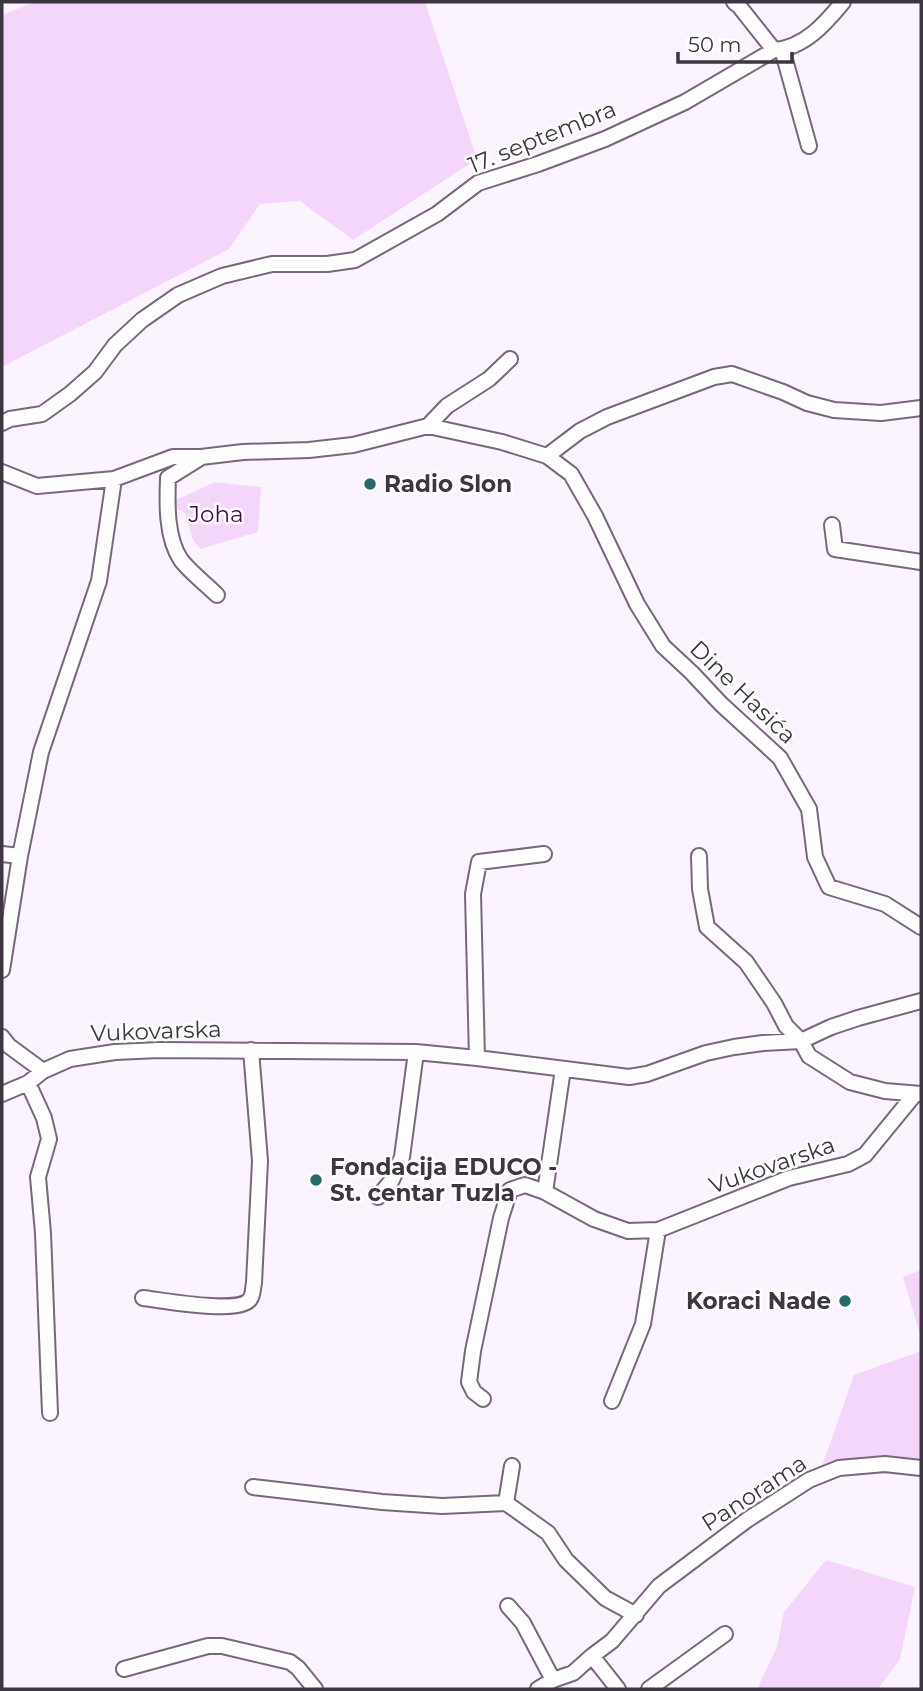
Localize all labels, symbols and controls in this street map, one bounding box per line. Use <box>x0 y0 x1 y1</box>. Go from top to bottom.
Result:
scale bar <box>678 21 792 65</box>
text: 50 m <box>688 32 742 57</box>
street label: 17. septembra <box>464 95 620 179</box>
place label: Radio Slon <box>384 470 512 498</box>
marker: Radio Slon <box>362 476 378 492</box>
park label: Joha <box>187 500 244 528</box>
street label: Dine Hasića <box>684 634 802 750</box>
street label: Vukovarska <box>90 1015 222 1047</box>
street label: Vukovarska <box>705 1130 839 1200</box>
place label: Fondacija EDUCO - St. centar Tuzla <box>330 1153 557 1207</box>
marker: Fondacija EDUCO - St. centar Tuzla <box>308 1172 324 1188</box>
place label: Koraci Nade <box>686 1287 831 1315</box>
marker: Koraci Nade <box>837 1293 853 1309</box>
street label: Panorama <box>696 1449 812 1537</box>

